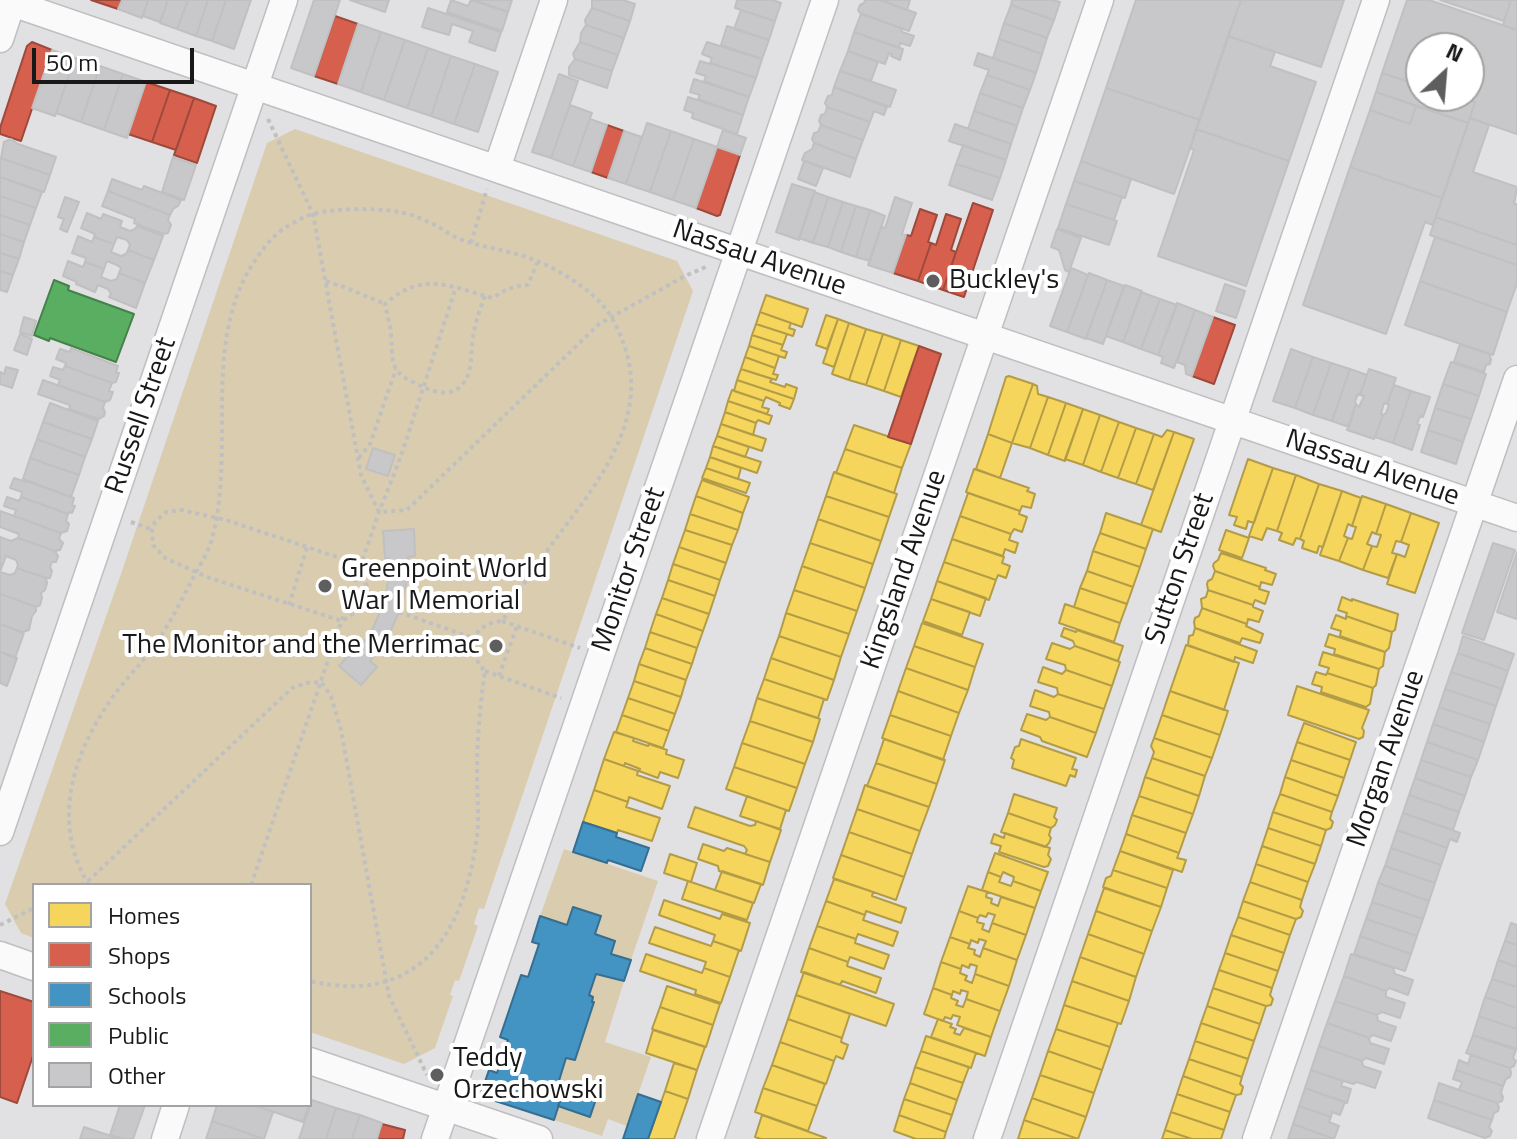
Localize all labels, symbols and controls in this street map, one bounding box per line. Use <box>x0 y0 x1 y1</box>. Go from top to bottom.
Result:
scale bar <box>36 32 198 82</box>
north arrow <box>1405 32 1485 112</box>
text: N <box>1440 34 1469 71</box>
text: 50 m <box>46 44 98 80</box>
street label: Nassau Avenue <box>668 214 850 304</box>
place label: Buckley's <box>949 264 1059 298</box>
marker: Buckley's <box>924 272 942 290</box>
street label: Russell Street <box>100 333 184 499</box>
street label: Nassau Avenue <box>1281 424 1463 514</box>
street label: Kingsland Avenue <box>855 466 955 674</box>
street label: Monitor Street <box>586 483 674 657</box>
street label: Sutton Street <box>1139 489 1223 649</box>
place label: Greenpoint World War I Memorial <box>341 553 548 619</box>
marker: Greenpoint World War I Memorial <box>316 577 334 595</box>
place label: The Monitor and the Merrimac <box>122 629 480 663</box>
marker: The Monitor and the Merrimac <box>487 637 505 655</box>
street label: Morgan Avenue <box>1341 666 1433 852</box>
legend <box>32 883 312 1107</box>
text: Homes <box>108 897 180 933</box>
text: Shops <box>108 937 170 973</box>
text: Schools <box>108 977 186 1013</box>
text: Public <box>108 1017 169 1053</box>
place label: Teddy Orzechowski <box>453 1042 604 1108</box>
text: Other <box>108 1057 166 1093</box>
marker: Teddy Orzechowski <box>428 1066 446 1084</box>

